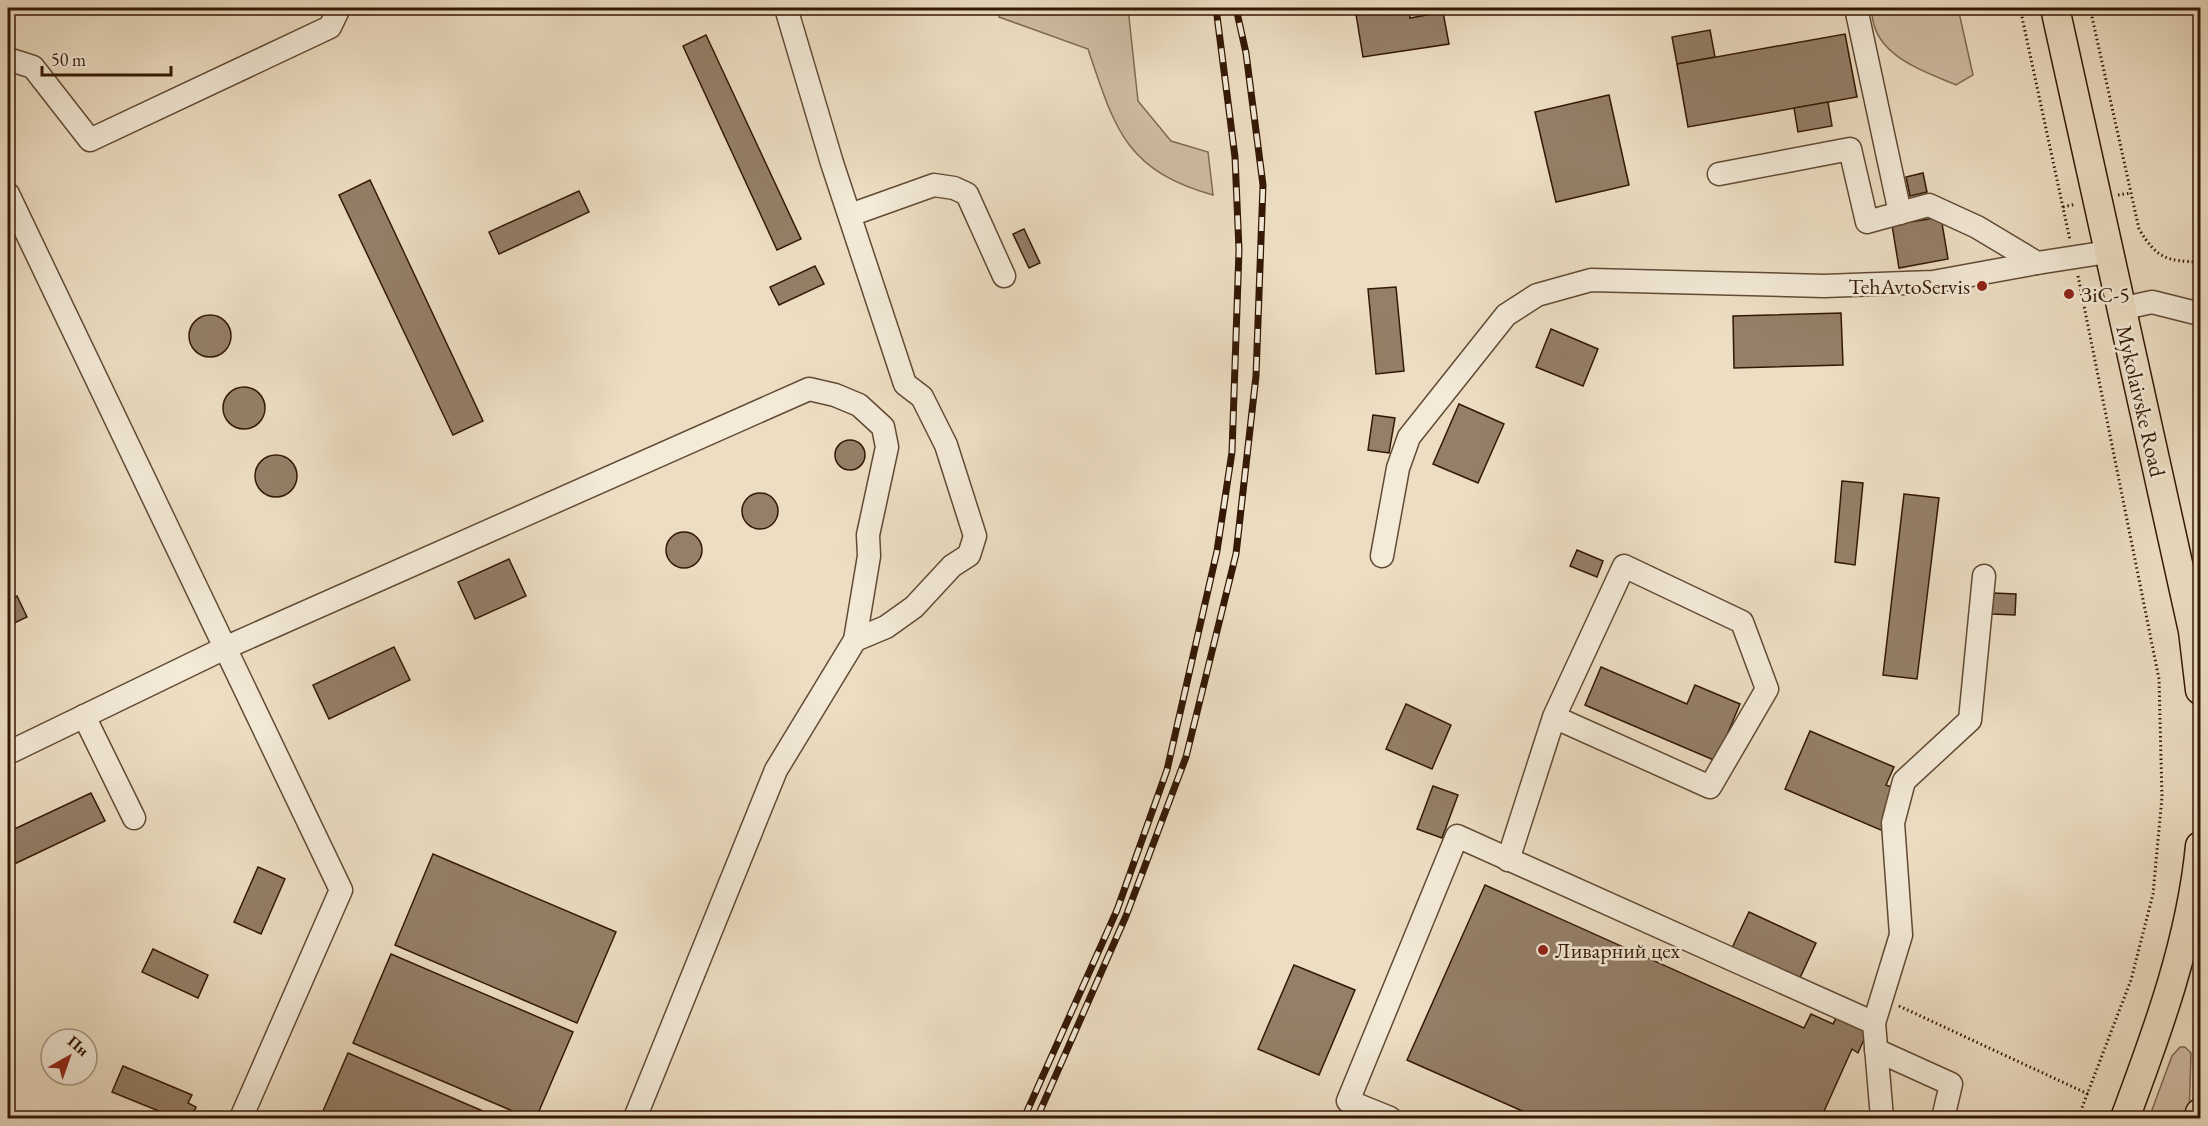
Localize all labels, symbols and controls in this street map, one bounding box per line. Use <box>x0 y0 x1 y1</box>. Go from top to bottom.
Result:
scale bar <box>42 39 171 77</box>
text: 50 m <box>51 48 86 71</box>
place label: TehAvtoServis <box>1848 272 1970 301</box>
marker: TehAvtoServis <box>1975 279 1989 293</box>
place label: ЗіС-5 <box>2081 280 2130 309</box>
marker: ЗіС-5 <box>2062 287 2076 301</box>
street label: Mykolaivske Road <box>2109 322 2173 481</box>
place label: Ливарний цех <box>1555 936 1680 965</box>
marker: Ливарний цех <box>1536 943 1550 957</box>
north arrow <box>39 1027 99 1087</box>
text: Пн <box>63 1031 93 1061</box>

